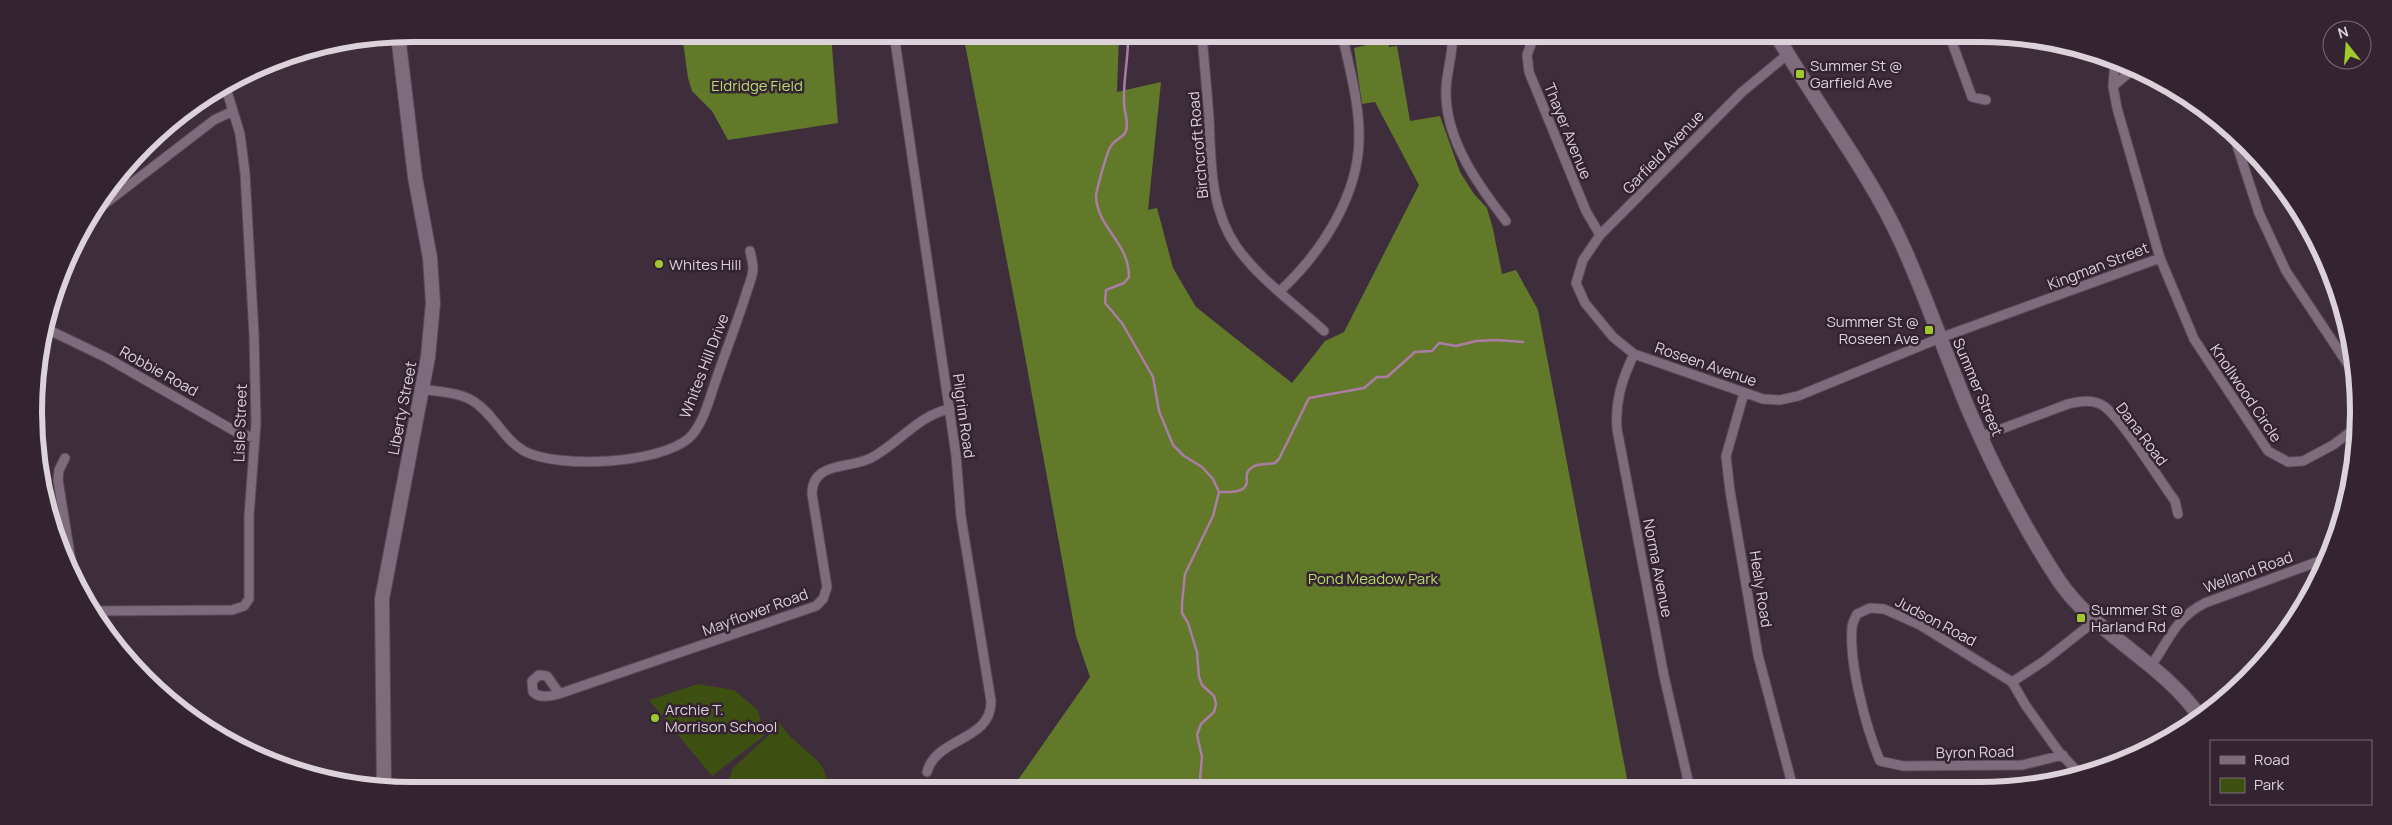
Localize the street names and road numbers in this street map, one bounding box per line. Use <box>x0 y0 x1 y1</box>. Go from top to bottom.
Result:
street label: Thayer Avenue <box>1539 80 1597 182</box>
street label: Birchcroft Road <box>1183 91 1213 199</box>
street label: Garfield Avenue <box>1618 105 1709 198</box>
street label: Kingman Street <box>2044 237 2152 295</box>
street label: Whites Hill Drive <box>674 310 734 421</box>
street label: Summer Street <box>1948 335 2008 439</box>
street label: Roseen Avenue <box>1652 337 1760 391</box>
street label: Knollwood Circle <box>2205 340 2287 446</box>
street label: Robbie Road <box>116 341 202 401</box>
street label: Liberty Street <box>383 359 421 457</box>
street label: Pilgrim Road <box>948 372 980 460</box>
street label: Lisle Street <box>228 383 252 463</box>
street label: Dana Road <box>2111 398 2173 470</box>
street label: Norma Avenue <box>1638 517 1678 619</box>
street label: Welland Road <box>2200 546 2296 598</box>
street label: Healy Road <box>1745 549 1777 629</box>
street label: Mayflower Road <box>699 583 811 641</box>
street label: Judson Road <box>1892 591 1980 651</box>
street label: Byron Road <box>1935 741 2015 763</box>

